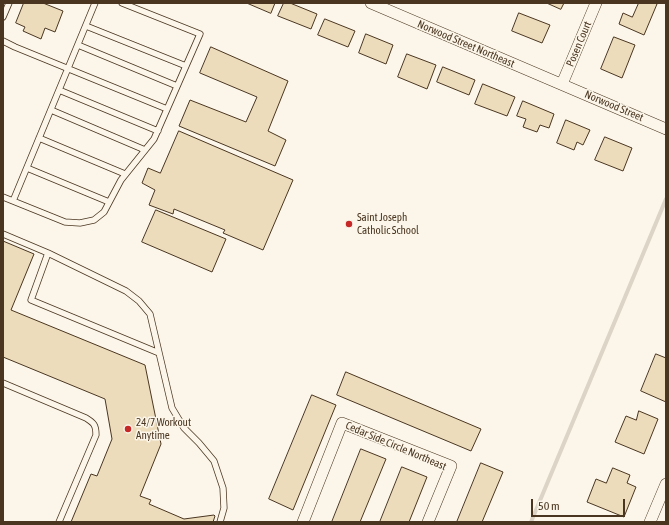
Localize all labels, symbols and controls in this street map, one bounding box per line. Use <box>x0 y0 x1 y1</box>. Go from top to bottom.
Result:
street label: Norwood Street Northeast <box>415 18 517 70</box>
street label: Posen Court <box>564 19 594 69</box>
street label: Norwood Street <box>583 88 645 124</box>
place label: Saint Joseph Catholic School <box>357 211 419 237</box>
marker: Saint Joseph Catholic School <box>344 219 354 229</box>
place label: 24/7 Workout Anytime <box>136 416 191 442</box>
street label: Cedar Side Circle Northeast <box>344 419 448 473</box>
marker: 24/7 Workout Anytime <box>123 424 133 434</box>
scale bar <box>533 491 627 517</box>
text: 50 m <box>538 499 560 513</box>

